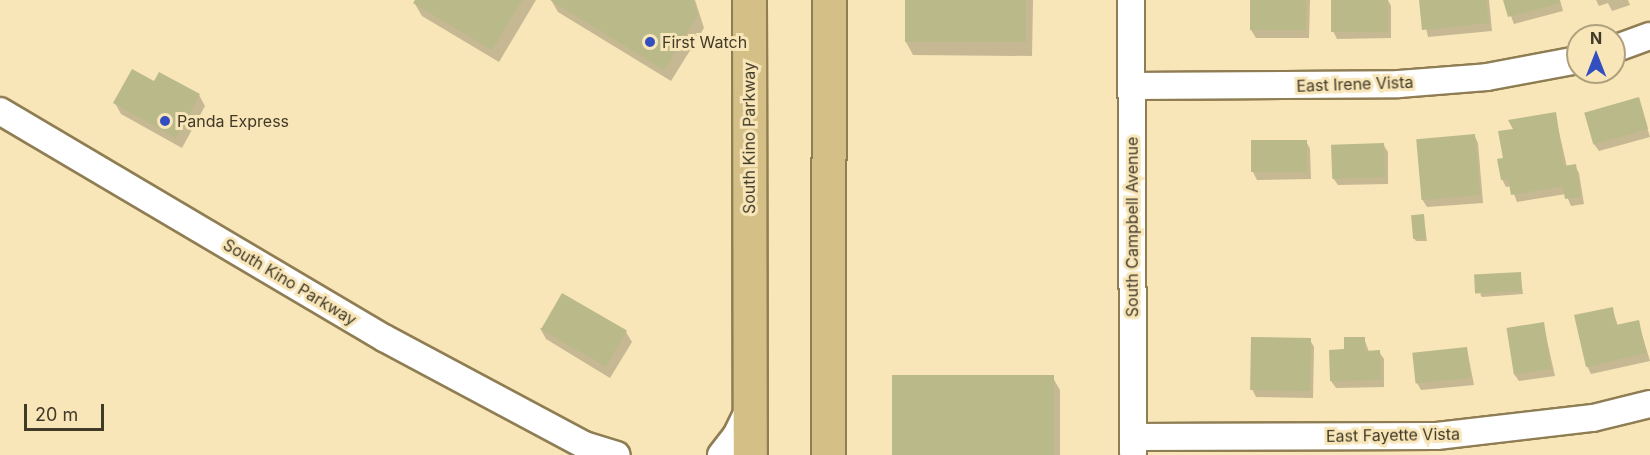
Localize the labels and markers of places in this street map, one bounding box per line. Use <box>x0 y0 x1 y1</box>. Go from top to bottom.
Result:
place label: First Watch <box>662 32 747 52</box>
marker: First Watch <box>643 35 657 49</box>
place label: Panda Express <box>177 111 289 131</box>
marker: Panda Express <box>158 114 172 128</box>

